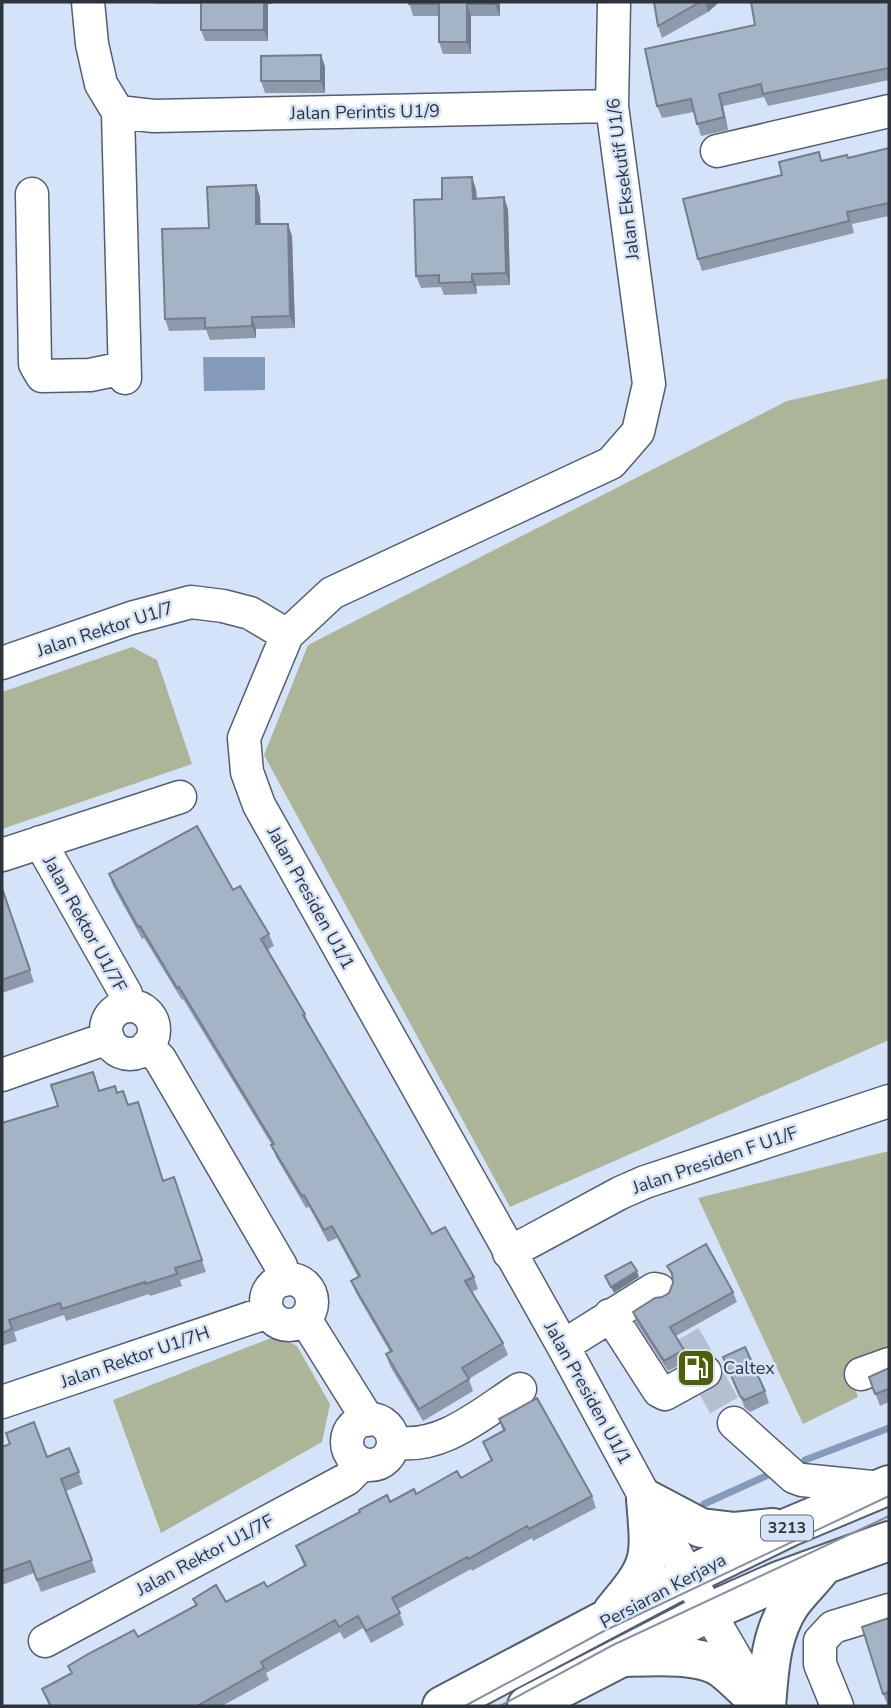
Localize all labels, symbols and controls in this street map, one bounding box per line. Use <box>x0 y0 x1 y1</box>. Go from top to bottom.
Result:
street label: Jalan Eksekutif U1/6 <box>601 97 645 262</box>
street label: Jalan Perintis U1/9 <box>289 99 440 125</box>
street label: Jalan Rektor U1/7 <box>33 596 176 663</box>
street label: Jalan Presiden U1/1 <box>261 821 360 974</box>
street label: Jalan Rektor U1/7F <box>37 851 132 997</box>
street label: Jalan Presiden F U1/F <box>628 1120 801 1200</box>
street label: Jalan Presiden U1/1 <box>538 1316 637 1469</box>
street label: Jalan Rektor U1/7H <box>56 1320 213 1394</box>
fuel station icon: Caltex <box>675 1347 717 1389</box>
place label: Caltex <box>723 1356 775 1380</box>
street label: Jalan Rektor U1/7F <box>131 1509 278 1602</box>
road number: 3213 <box>761 1516 813 1540</box>
street label: Persiaran Kerjaya <box>596 1548 730 1634</box>

